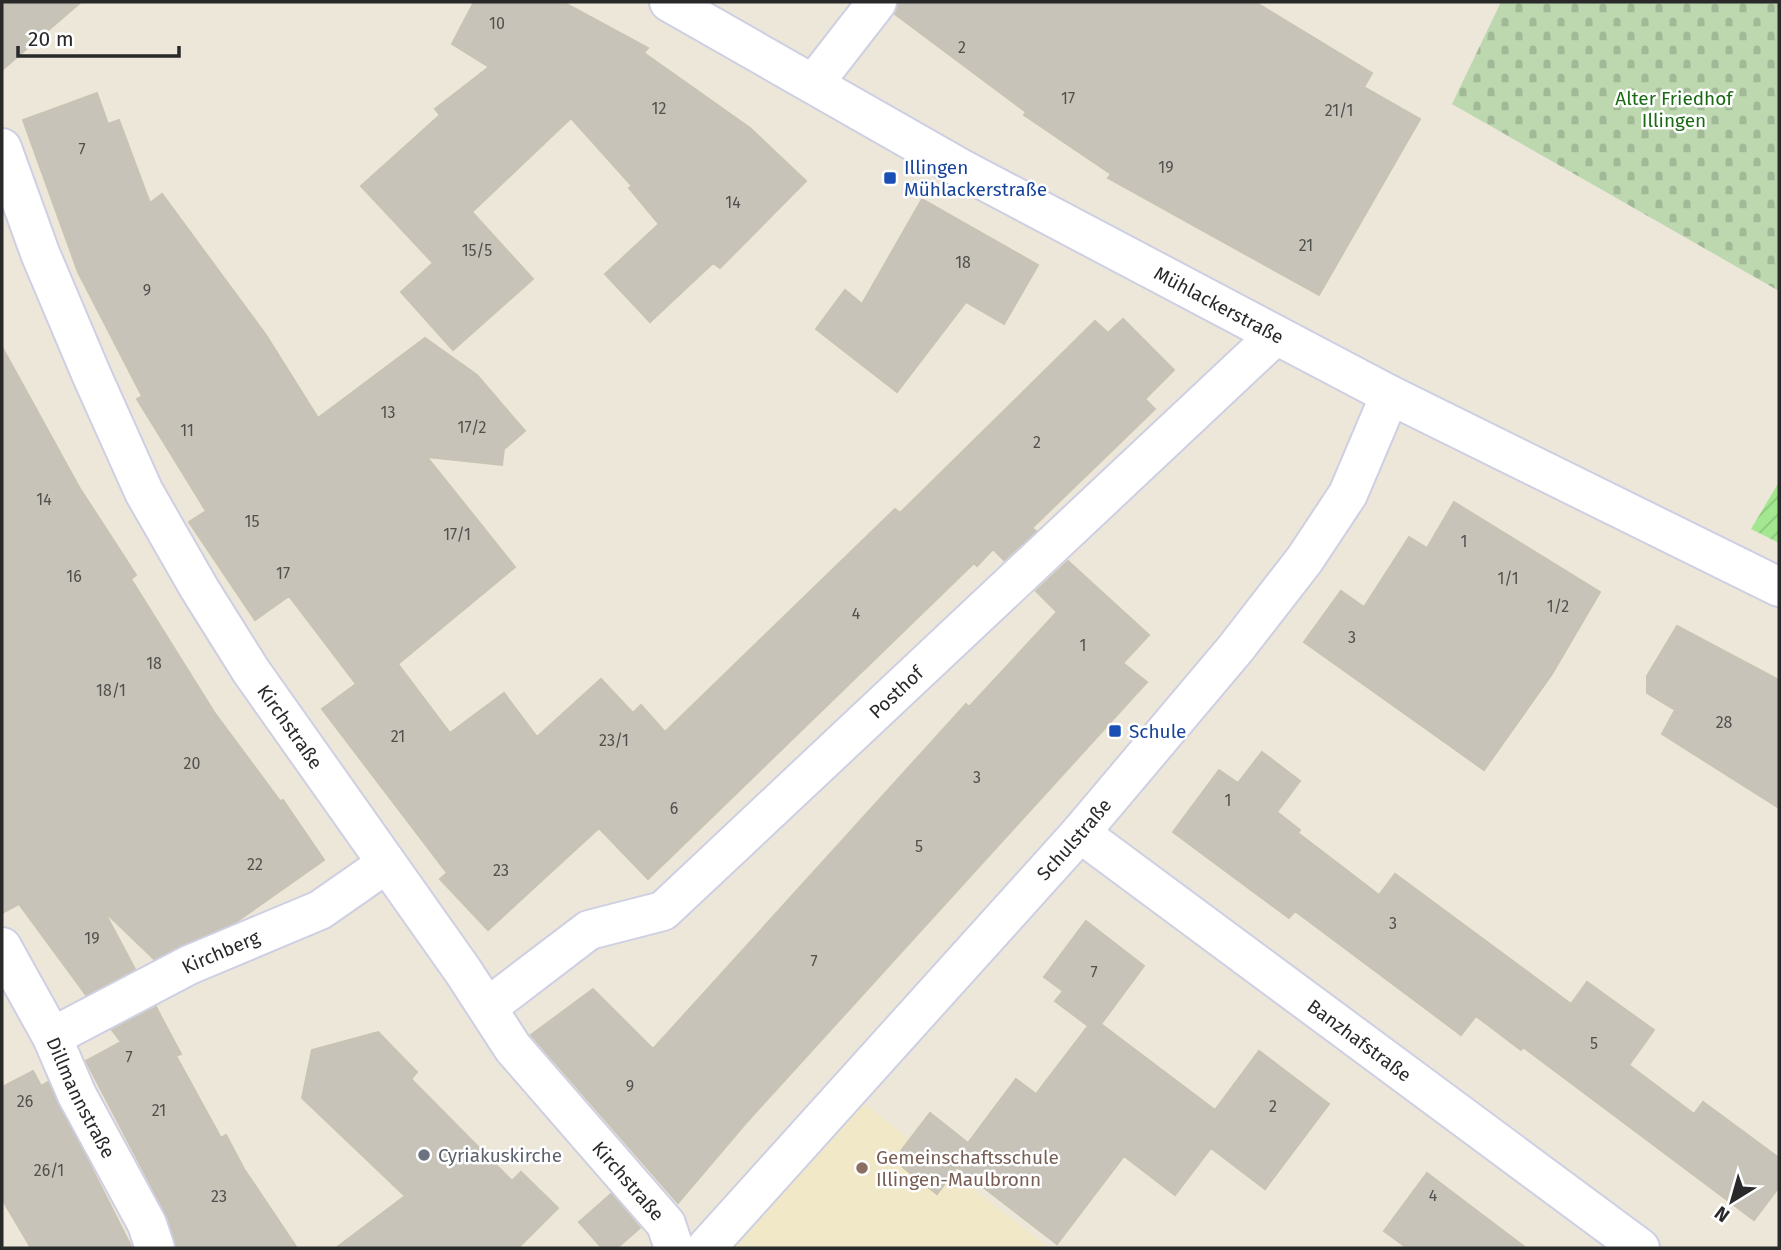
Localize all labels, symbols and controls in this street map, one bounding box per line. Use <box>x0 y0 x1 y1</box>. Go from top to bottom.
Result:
scale bar <box>18 14 178 58</box>
house number: 10 <box>489 14 505 33</box>
text: 20 m <box>28 26 74 52</box>
house number: 2 <box>958 38 966 57</box>
park label: Alter Friedhof Illingen <box>1615 87 1734 132</box>
house number: 17 <box>1061 89 1075 108</box>
house number: 12 <box>652 99 666 118</box>
house number: 21/1 <box>1325 101 1353 120</box>
house number: 7 <box>78 140 86 159</box>
place label: Illingen Mühlackerstraße <box>904 156 1047 201</box>
house number: 19 <box>1158 158 1174 177</box>
marker: Illingen Mühlackerstraße <box>882 170 898 186</box>
house number: 14 <box>725 193 741 212</box>
house number: 21 <box>1299 236 1313 255</box>
house number: 15/5 <box>462 241 492 260</box>
house number: 18 <box>955 253 971 272</box>
street label: Mühlackerstraße <box>1150 262 1288 349</box>
house number: 9 <box>143 281 151 300</box>
house number: 13 <box>381 403 395 422</box>
house number: 17/2 <box>458 418 487 437</box>
house number: 11 <box>180 421 194 440</box>
house number: 2 <box>1033 433 1041 452</box>
house number: 14 <box>36 490 52 509</box>
house number: 15 <box>245 512 259 531</box>
house number: 17/1 <box>443 525 471 544</box>
house number: 1 <box>1461 532 1467 551</box>
house number: 17 <box>276 564 290 583</box>
house number: 16 <box>66 567 82 586</box>
house number: 1/1 <box>1497 569 1519 588</box>
house number: 1/2 <box>1547 597 1569 616</box>
house number: 4 <box>852 604 861 623</box>
house number: 3 <box>1348 628 1356 647</box>
house number: 1 <box>1080 636 1086 655</box>
house number: 18 <box>146 654 162 673</box>
street label: Posthof <box>864 660 929 723</box>
street label: Kirchstraße <box>252 680 328 774</box>
house number: 18/1 <box>96 681 126 700</box>
house number: 28 <box>1716 713 1733 732</box>
place label: Schule <box>1129 720 1186 743</box>
marker: Schule <box>1107 723 1123 739</box>
house number: 21 <box>391 727 405 746</box>
house number: 23/1 <box>599 731 629 750</box>
house number: 20 <box>184 754 200 773</box>
house number: 3 <box>973 768 981 787</box>
house number: 1 <box>1225 791 1231 810</box>
street label: Schulstraße <box>1032 794 1116 885</box>
house number: 6 <box>670 799 678 818</box>
house number: 5 <box>915 837 923 856</box>
house number: 22 <box>247 855 263 874</box>
house number: 23 <box>493 861 509 880</box>
house number: 3 <box>1389 914 1397 933</box>
street label: Kirchberg <box>178 926 263 979</box>
house number: 19 <box>84 929 100 948</box>
house number: 7 <box>810 952 818 971</box>
house number: 7 <box>1090 963 1098 982</box>
street label: Banzhafstraße <box>1303 995 1416 1087</box>
street label: Dillmannstraße <box>41 1034 120 1162</box>
house number: 5 <box>1590 1034 1598 1053</box>
house number: 7 <box>125 1048 133 1067</box>
house number: 9 <box>626 1077 634 1096</box>
house number: 26 <box>17 1092 33 1111</box>
house number: 2 <box>1269 1097 1277 1116</box>
house number: 21 <box>152 1101 166 1120</box>
street label: Kirchstraße <box>587 1137 669 1226</box>
place label: Cyriakuskirche <box>438 1144 562 1167</box>
place label: Gemeinschaftsschule Illingen-Maulbronn <box>876 1146 1059 1191</box>
marker: Cyriakuskirche <box>416 1147 432 1163</box>
marker: Gemeinschaftsschule Illingen-Maulbronn <box>854 1160 870 1176</box>
house number: 26/1 <box>34 1161 64 1180</box>
north arrow <box>1697 1166 1767 1236</box>
house number: 4 <box>1429 1186 1438 1205</box>
house number: 23 <box>211 1187 227 1206</box>
text: N <box>1710 1201 1734 1227</box>

